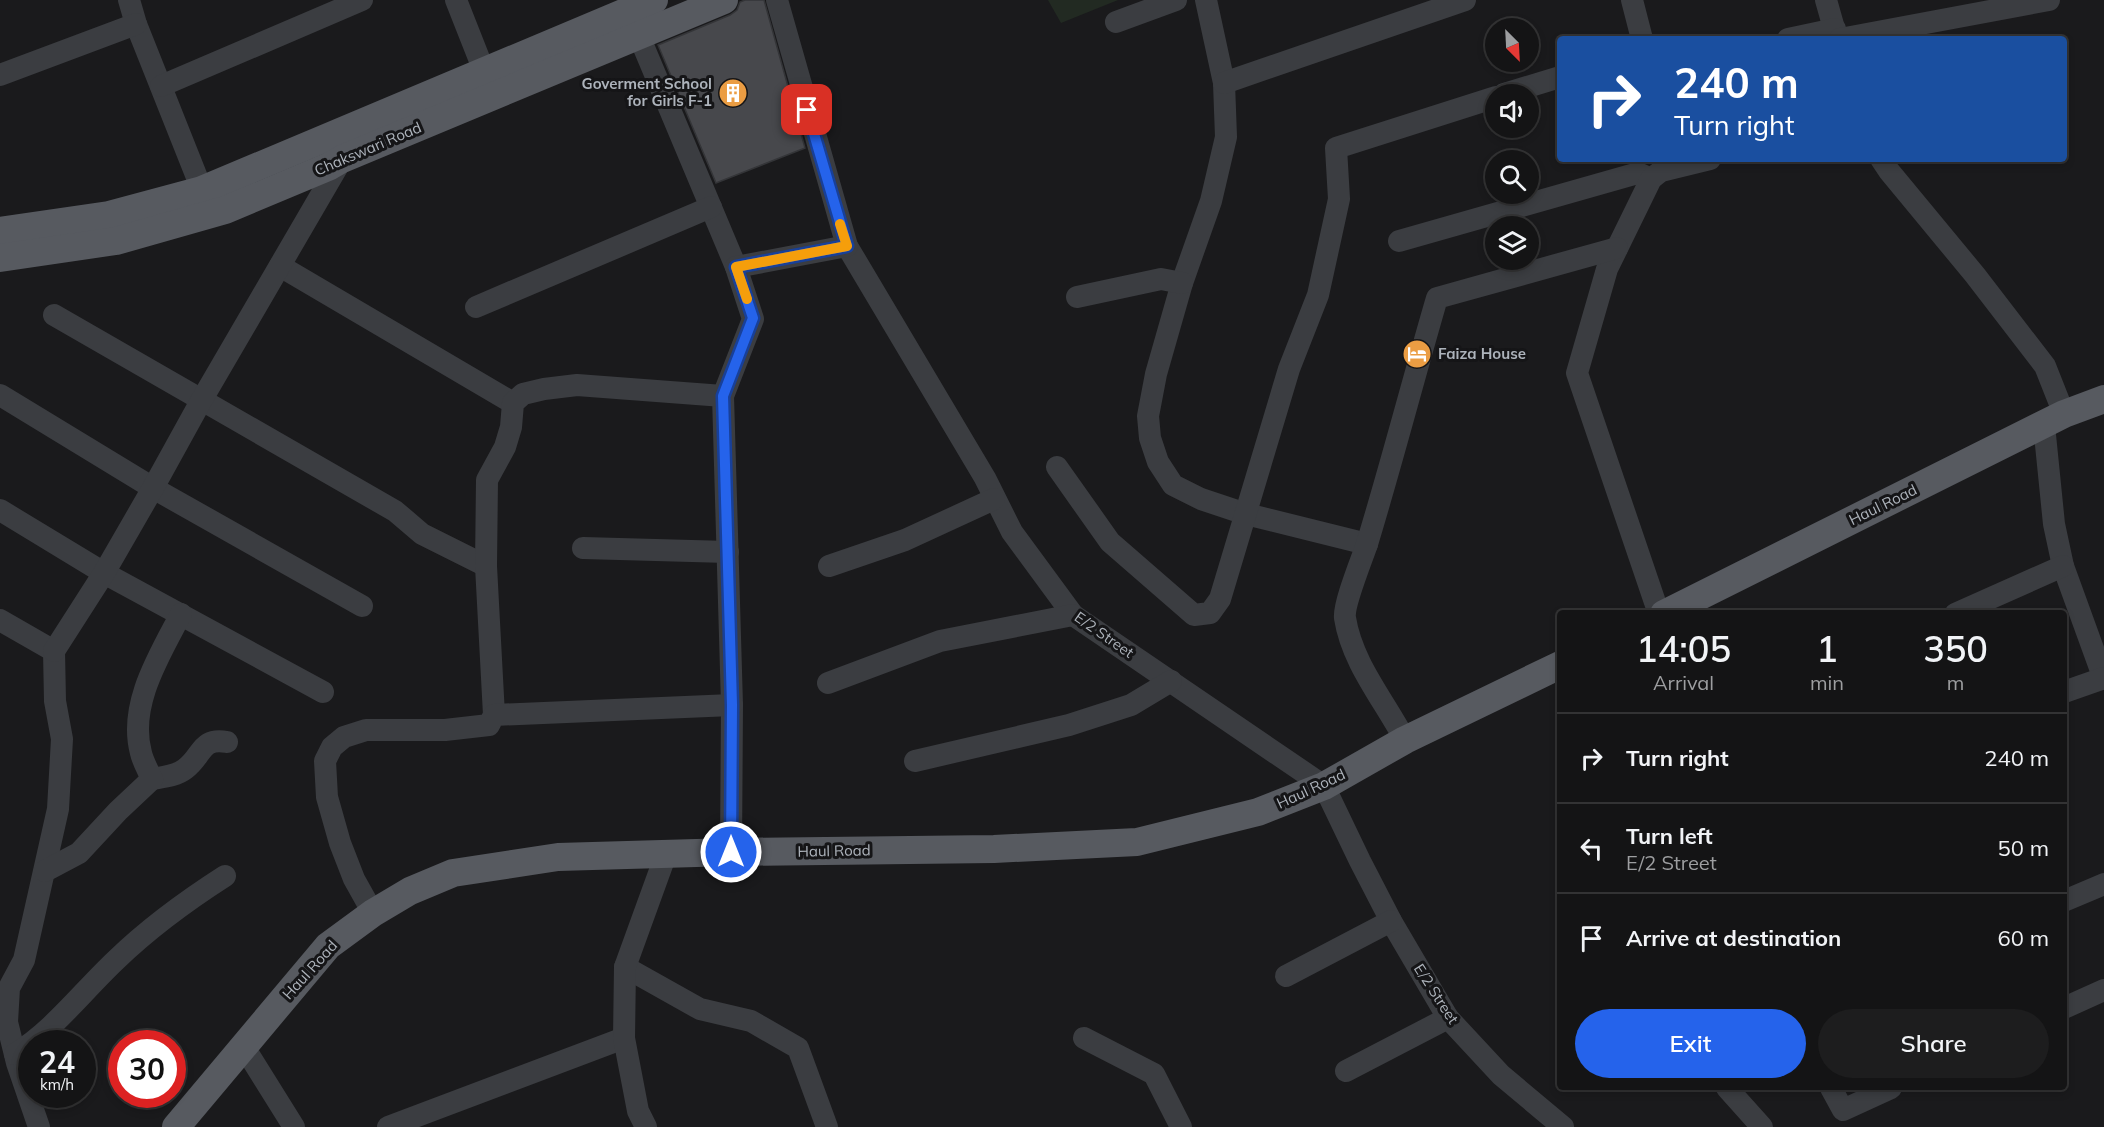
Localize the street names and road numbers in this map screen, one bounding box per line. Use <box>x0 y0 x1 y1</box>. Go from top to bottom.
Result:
street label: Chakswari Road <box>311 117 424 180</box>
street label: Haul Road <box>1846 480 1920 529</box>
street label: E/2 Street <box>1071 607 1138 662</box>
street label: Haul Road <box>1274 764 1348 813</box>
street label: Haul Road <box>797 840 871 861</box>
street label: Haul Road <box>278 936 341 1003</box>
street label: E/2 Street <box>1410 960 1463 1027</box>

